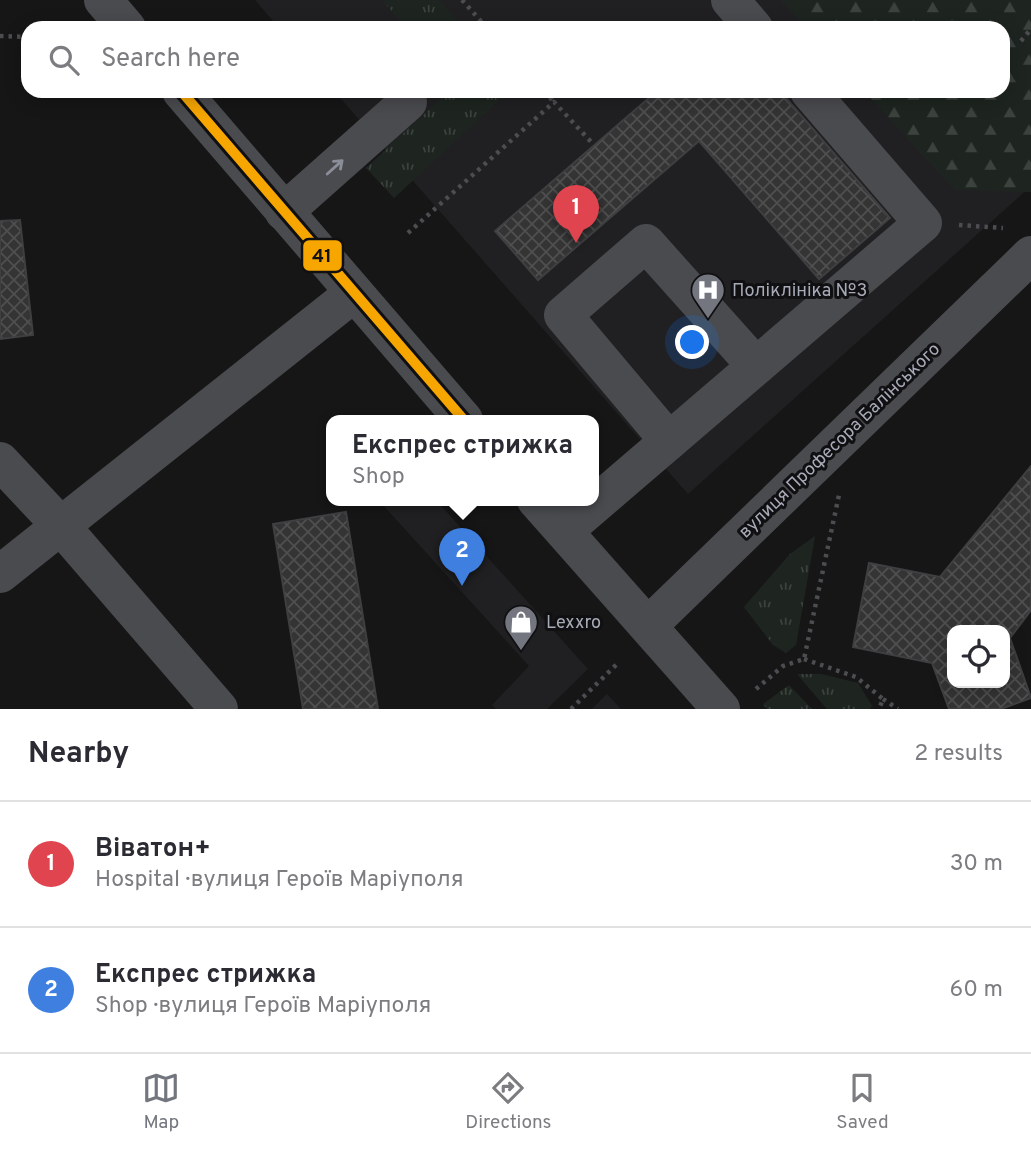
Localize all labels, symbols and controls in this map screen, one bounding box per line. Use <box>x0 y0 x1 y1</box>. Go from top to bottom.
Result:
search box <box>21 21 1010 98</box>
icon: search <box>45 41 83 79</box>
text: Search here <box>101 43 240 76</box>
one-way arrow <box>326 158 343 175</box>
pin: 1 <box>553 185 599 243</box>
line badge: 41 <box>302 239 343 272</box>
text: 41 <box>312 245 332 269</box>
hospital icon: Поліклініка №3 <box>689 271 727 320</box>
place label: Поліклініка №3 <box>732 280 867 303</box>
your location <box>675 325 709 359</box>
street label: вулиця Професора Балінського <box>734 338 946 544</box>
popup <box>326 415 599 506</box>
text: Експрес стрижка <box>352 430 573 463</box>
text: Shop <box>352 463 405 492</box>
pin: 2 <box>439 528 485 586</box>
shop icon: Lexxro <box>502 603 540 652</box>
place label: Lexxro <box>546 612 601 635</box>
map controls <box>947 625 1010 688</box>
button: locate <box>947 625 1010 688</box>
text: Nearby <box>28 736 129 773</box>
text: 2 results <box>914 740 1003 769</box>
text: Віватон+ <box>95 833 211 866</box>
text: 1 <box>46 850 56 879</box>
text: 30 m <box>950 850 1003 879</box>
text: Hospital · вулиця Героїв Маріуполя <box>95 866 464 895</box>
text: Експрес стрижка <box>95 959 316 992</box>
text: 2 <box>44 976 58 1005</box>
text: 60 m <box>950 976 1003 1005</box>
text: Shop · вулиця Героїв Маріуполя <box>95 992 431 1021</box>
tab: Map <box>142 1069 180 1135</box>
tab: Directions <box>465 1069 552 1135</box>
tab: Saved <box>836 1069 889 1135</box>

